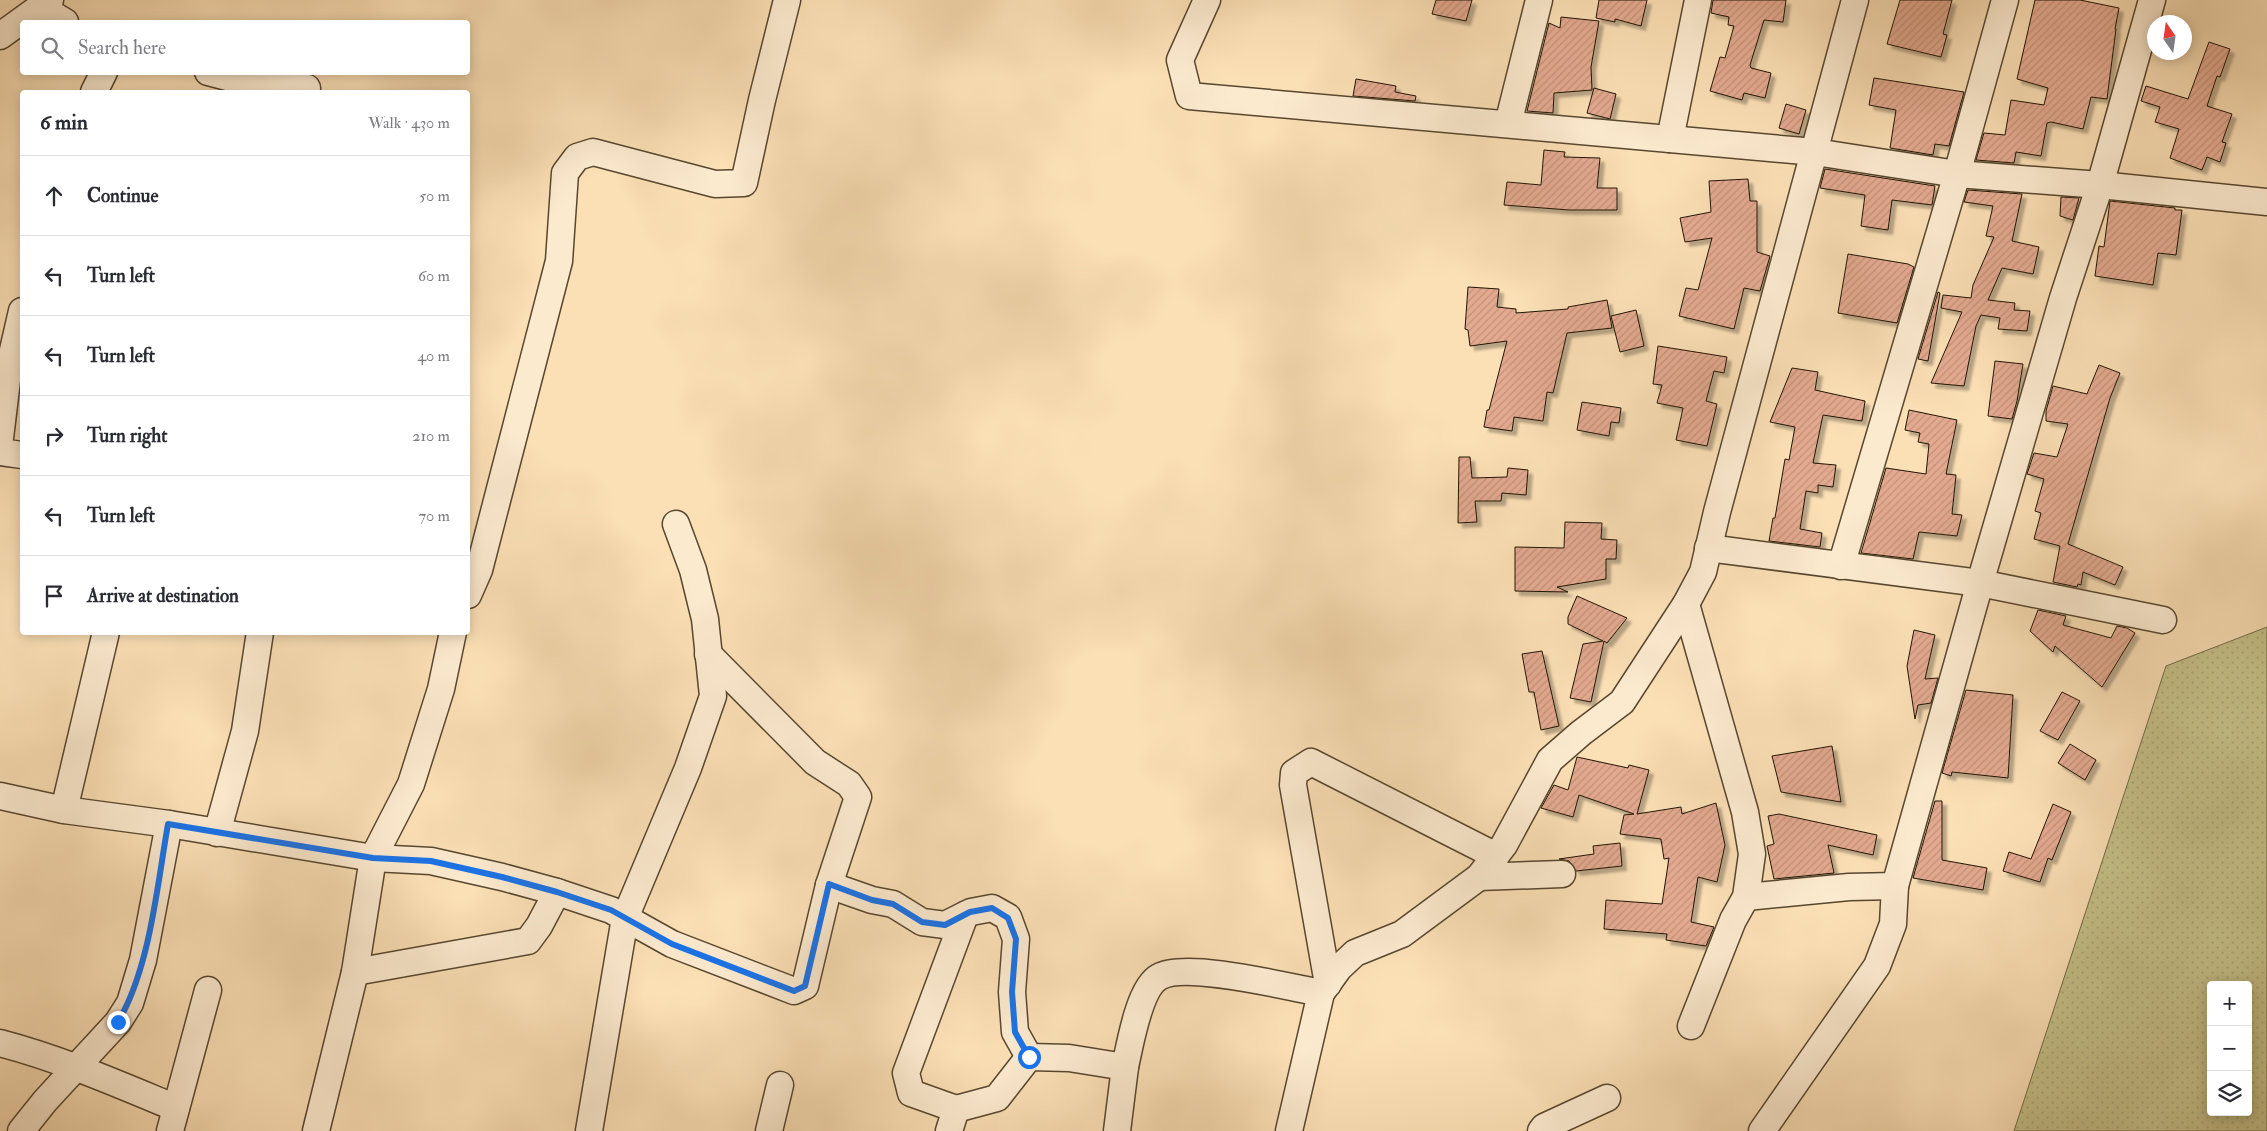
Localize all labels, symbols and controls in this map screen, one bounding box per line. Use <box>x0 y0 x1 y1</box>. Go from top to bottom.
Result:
north arrow <box>2147 15 2192 60</box>
search box <box>20 20 470 75</box>
icon: search <box>38 34 66 62</box>
text: Search here <box>78 36 166 60</box>
text: 6 min <box>40 109 88 136</box>
text: Walk · 430 m <box>368 113 450 133</box>
icon: ahead <box>40 182 68 210</box>
text: Continue <box>87 184 158 208</box>
text: 50 m <box>419 186 450 206</box>
icon: left <box>40 262 68 290</box>
text: Turn left <box>87 264 155 288</box>
text: 60 m <box>418 266 450 286</box>
icon: left <box>40 342 68 370</box>
text: Turn left <box>87 344 155 368</box>
text: 40 m <box>417 346 450 366</box>
icon: right <box>40 422 68 450</box>
text: Turn right <box>87 424 167 448</box>
text: 210 m <box>412 426 450 446</box>
icon: left <box>40 502 68 530</box>
text: Turn left <box>87 504 155 528</box>
text: 70 m <box>419 506 450 526</box>
icon: arrive <box>40 582 68 610</box>
text: Arrive at destination <box>87 584 239 608</box>
map controls <box>2207 981 2252 1116</box>
button: + <box>2207 981 2252 1026</box>
route end <box>107 1011 130 1034</box>
button: − <box>2207 1026 2252 1071</box>
route start <box>1018 1046 1041 1069</box>
button: layers <box>2207 1071 2252 1116</box>

